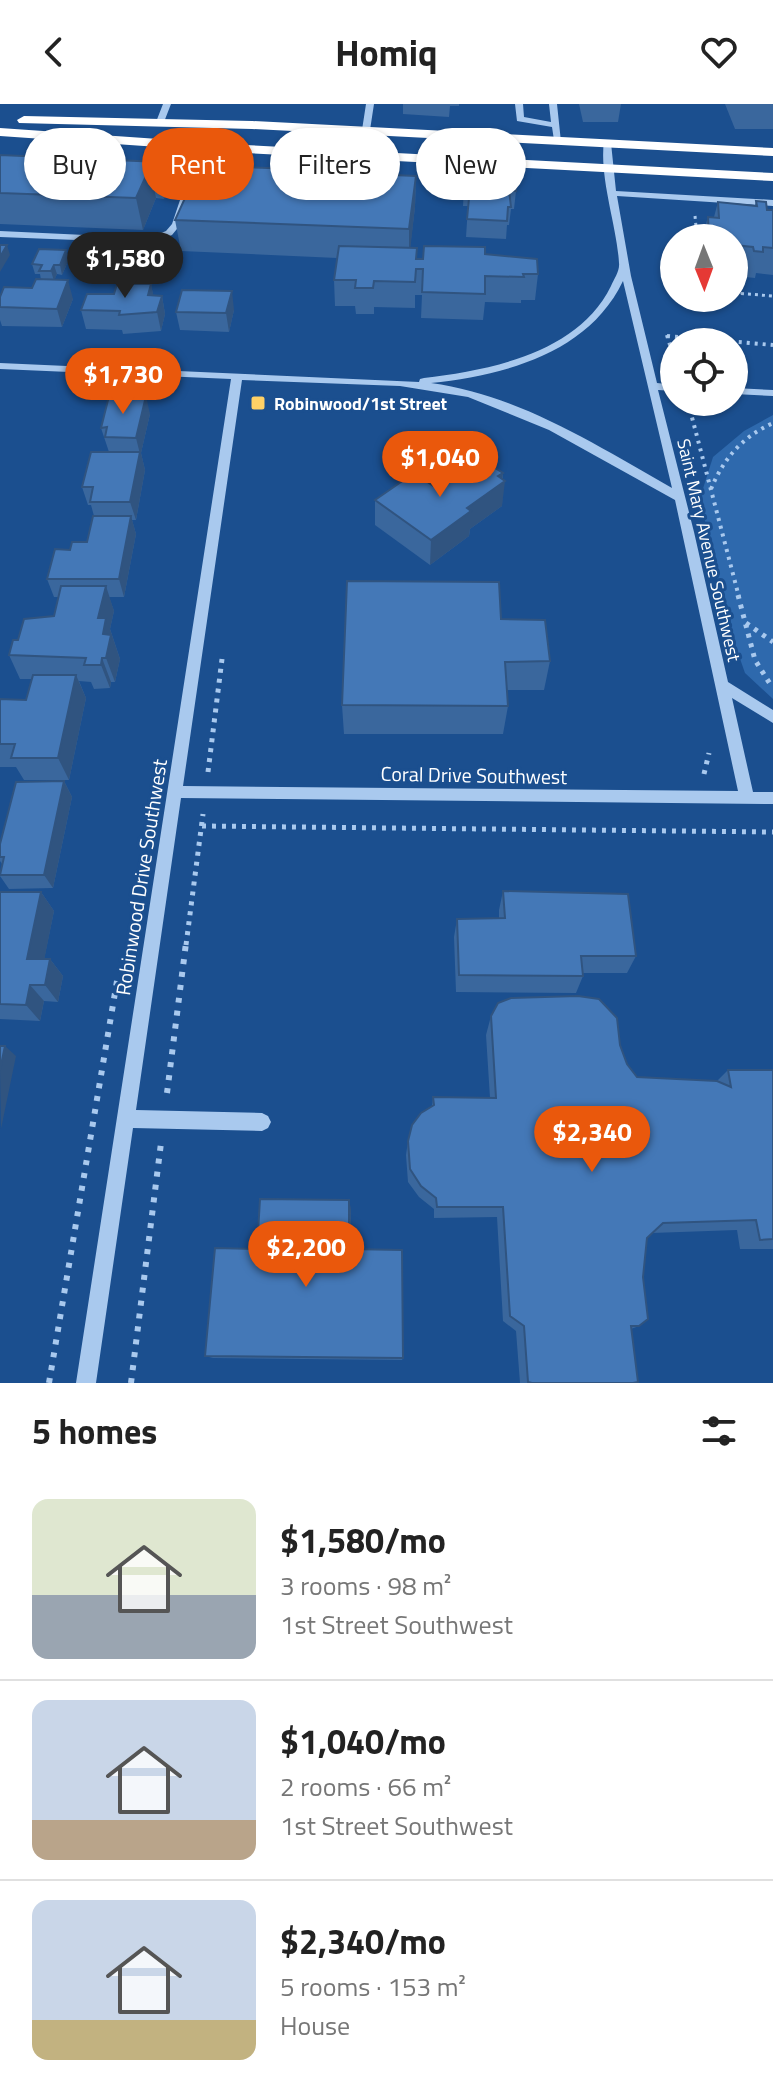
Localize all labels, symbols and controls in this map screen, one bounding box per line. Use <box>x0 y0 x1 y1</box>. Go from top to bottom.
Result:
text: Homiq <box>335 25 438 80</box>
icon: back <box>32 30 76 74</box>
icon: heart <box>697 30 741 74</box>
chip: Buy <box>24 128 126 200</box>
chip: Rent <box>142 128 254 200</box>
chip: Filters <box>270 128 400 200</box>
chip: New <box>416 128 526 200</box>
north arrow <box>660 224 748 312</box>
map controls <box>660 224 748 416</box>
pin: $1,580 <box>60 232 190 300</box>
text: $1,580 <box>85 238 165 277</box>
button: locate <box>660 328 748 416</box>
pin: $1,730 <box>58 348 188 416</box>
text: $1,730 <box>83 354 163 393</box>
place label: Robinwood/1st Street <box>274 390 448 417</box>
marker: Robinwood/1st Street <box>249 394 267 412</box>
pin: $1,040 <box>375 431 505 499</box>
street label: Saint Mary Avenue Southwest <box>670 436 748 665</box>
text: $1,040 <box>400 437 480 476</box>
street label: Robinwood Drive Southwest <box>107 757 175 997</box>
street label: Coral Drive Southwest <box>380 758 568 792</box>
pin: $2,340 <box>527 1106 657 1174</box>
text: $2,340 <box>552 1112 632 1151</box>
pin: $2,200 <box>241 1221 371 1289</box>
text: $2,200 <box>266 1227 346 1266</box>
text: 5 homes <box>32 1405 157 1457</box>
icon: filters <box>697 1409 741 1453</box>
text: $1,580/mo <box>280 1514 446 1566</box>
icon: home <box>96 1531 192 1627</box>
text: 3 rooms · 98 m² <box>280 1566 451 1605</box>
text: 1st Street Southwest <box>280 1605 513 1644</box>
text: $1,040/mo <box>280 1715 446 1767</box>
icon: home <box>96 1732 192 1828</box>
text: 2 rooms · 66 m² <box>280 1767 451 1806</box>
text: 1st Street Southwest <box>280 1806 513 1845</box>
text: $2,340/mo <box>280 1915 446 1967</box>
icon: home <box>96 1932 192 2028</box>
text: 5 rooms · 153 m² <box>280 1967 466 2006</box>
text: House <box>280 2006 350 2045</box>

